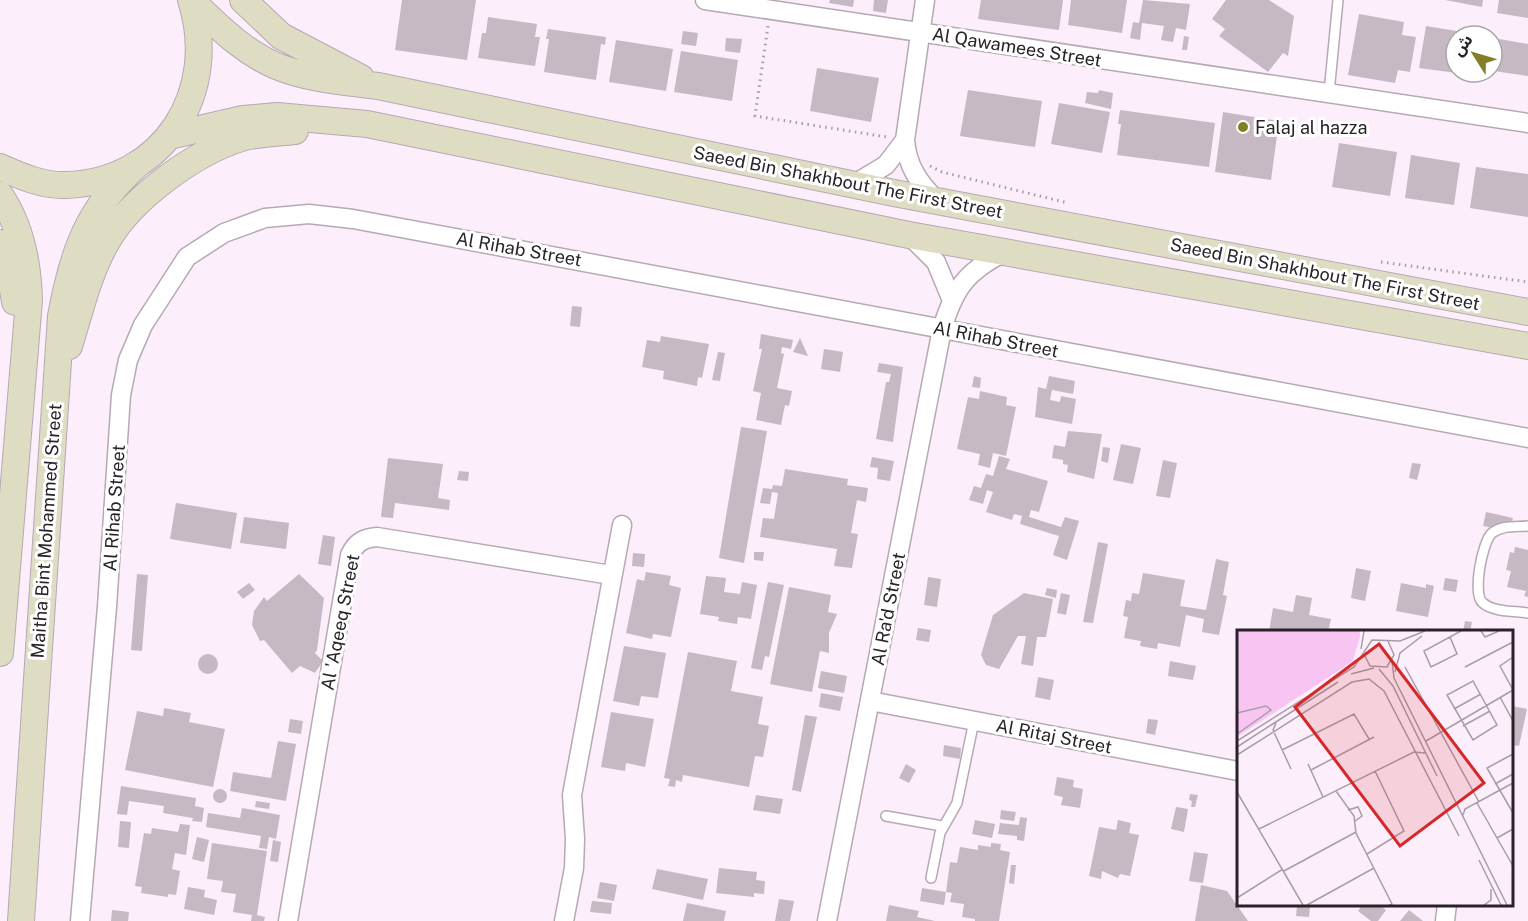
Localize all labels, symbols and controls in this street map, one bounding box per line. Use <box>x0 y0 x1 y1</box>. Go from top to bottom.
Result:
street label: Al Qawamees Street <box>931 23 1103 71</box>
north arrow <box>1444 24 1504 84</box>
text: ش <box>1448 31 1477 60</box>
place label: Falaj al hazza <box>1255 117 1367 138</box>
marker: Falaj al hazza <box>1236 120 1250 134</box>
street label: Saeed Bin Shakhbout The First Street <box>691 142 1005 222</box>
street label: Al Rihab Street <box>455 228 583 270</box>
street label: Saeed Bin Shakhbout The First Street <box>1168 234 1482 314</box>
street label: Al Rihab Street <box>932 317 1060 361</box>
street label: Maitha Bint Mohammed Street <box>27 403 65 659</box>
street label: Al Rihab Street <box>99 444 129 572</box>
street label: Al Ra'd Street <box>867 551 909 667</box>
street label: Al 'Aqeeq Street <box>316 552 364 692</box>
inset map <box>1237 630 1513 906</box>
street label: Al Ritaj Street <box>994 714 1114 758</box>

